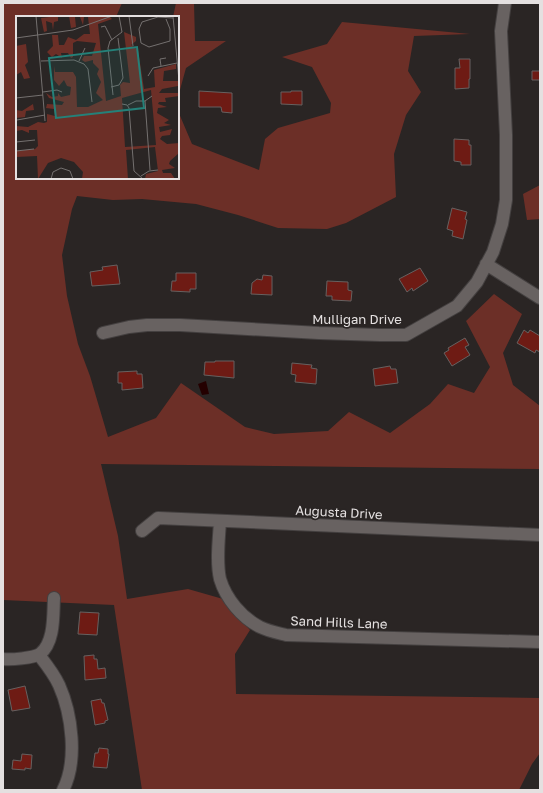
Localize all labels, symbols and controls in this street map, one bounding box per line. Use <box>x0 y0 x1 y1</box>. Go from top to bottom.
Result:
inset map <box>16 16 179 179</box>
street label: Mulligan Drive <box>312 311 402 327</box>
street label: Augusta Drive <box>295 502 383 522</box>
street label: Sand Hills Lane <box>290 612 388 632</box>

